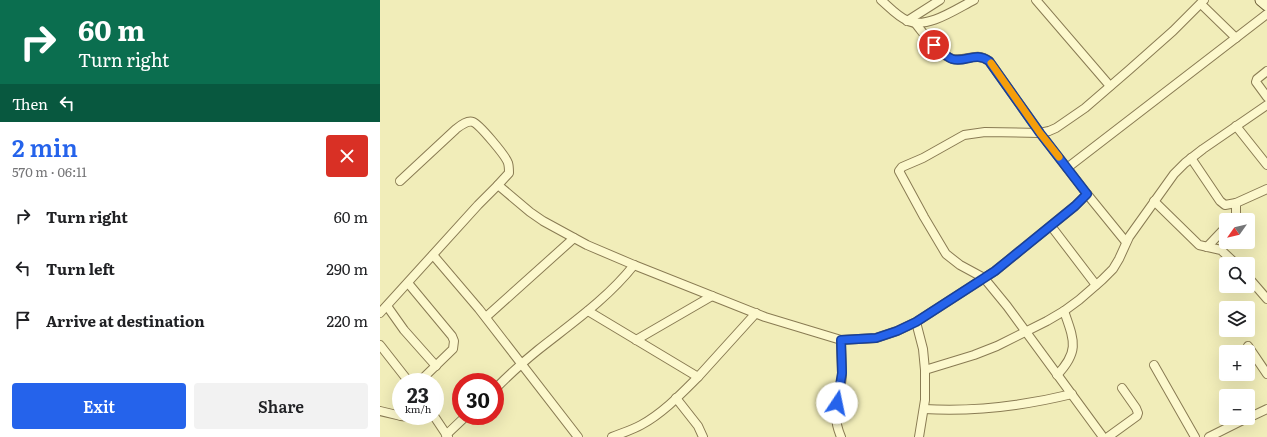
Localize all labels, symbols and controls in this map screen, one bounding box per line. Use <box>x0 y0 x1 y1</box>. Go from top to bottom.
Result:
text: 60 m <box>78 8 145 50</box>
icon: right <box>12 16 64 68</box>
pin <box>917 28 951 62</box>
icon: arrive <box>923 34 945 56</box>
text: Turn right <box>78 46 169 73</box>
text: Then <box>12 92 48 115</box>
icon: left <box>56 92 78 114</box>
text: 2 min <box>12 129 78 164</box>
button: close <box>326 135 368 177</box>
text: 570 m · 06:11 <box>12 162 87 181</box>
icon: right <box>12 205 34 227</box>
text: Turn right <box>46 205 128 228</box>
text: 60 m <box>334 205 368 228</box>
north arrow <box>1219 213 1255 249</box>
map controls <box>1219 213 1255 425</box>
icon: left <box>12 257 34 279</box>
text: Turn left <box>46 257 115 280</box>
text: 290 m <box>326 257 368 280</box>
button: search <box>1219 257 1255 293</box>
button: layers <box>1219 301 1255 337</box>
icon: arrive <box>12 309 34 331</box>
text: Arrive at destination <box>46 309 205 332</box>
text: 220 m <box>327 309 368 332</box>
button: + <box>1219 345 1255 381</box>
speed limit sign: 30 <box>452 373 504 425</box>
text: 23 <box>407 379 429 409</box>
position arrow <box>816 382 858 424</box>
button: Exit <box>12 383 186 429</box>
button: Share <box>194 383 368 429</box>
button: − <box>1219 389 1255 425</box>
text: km/h <box>405 401 431 416</box>

